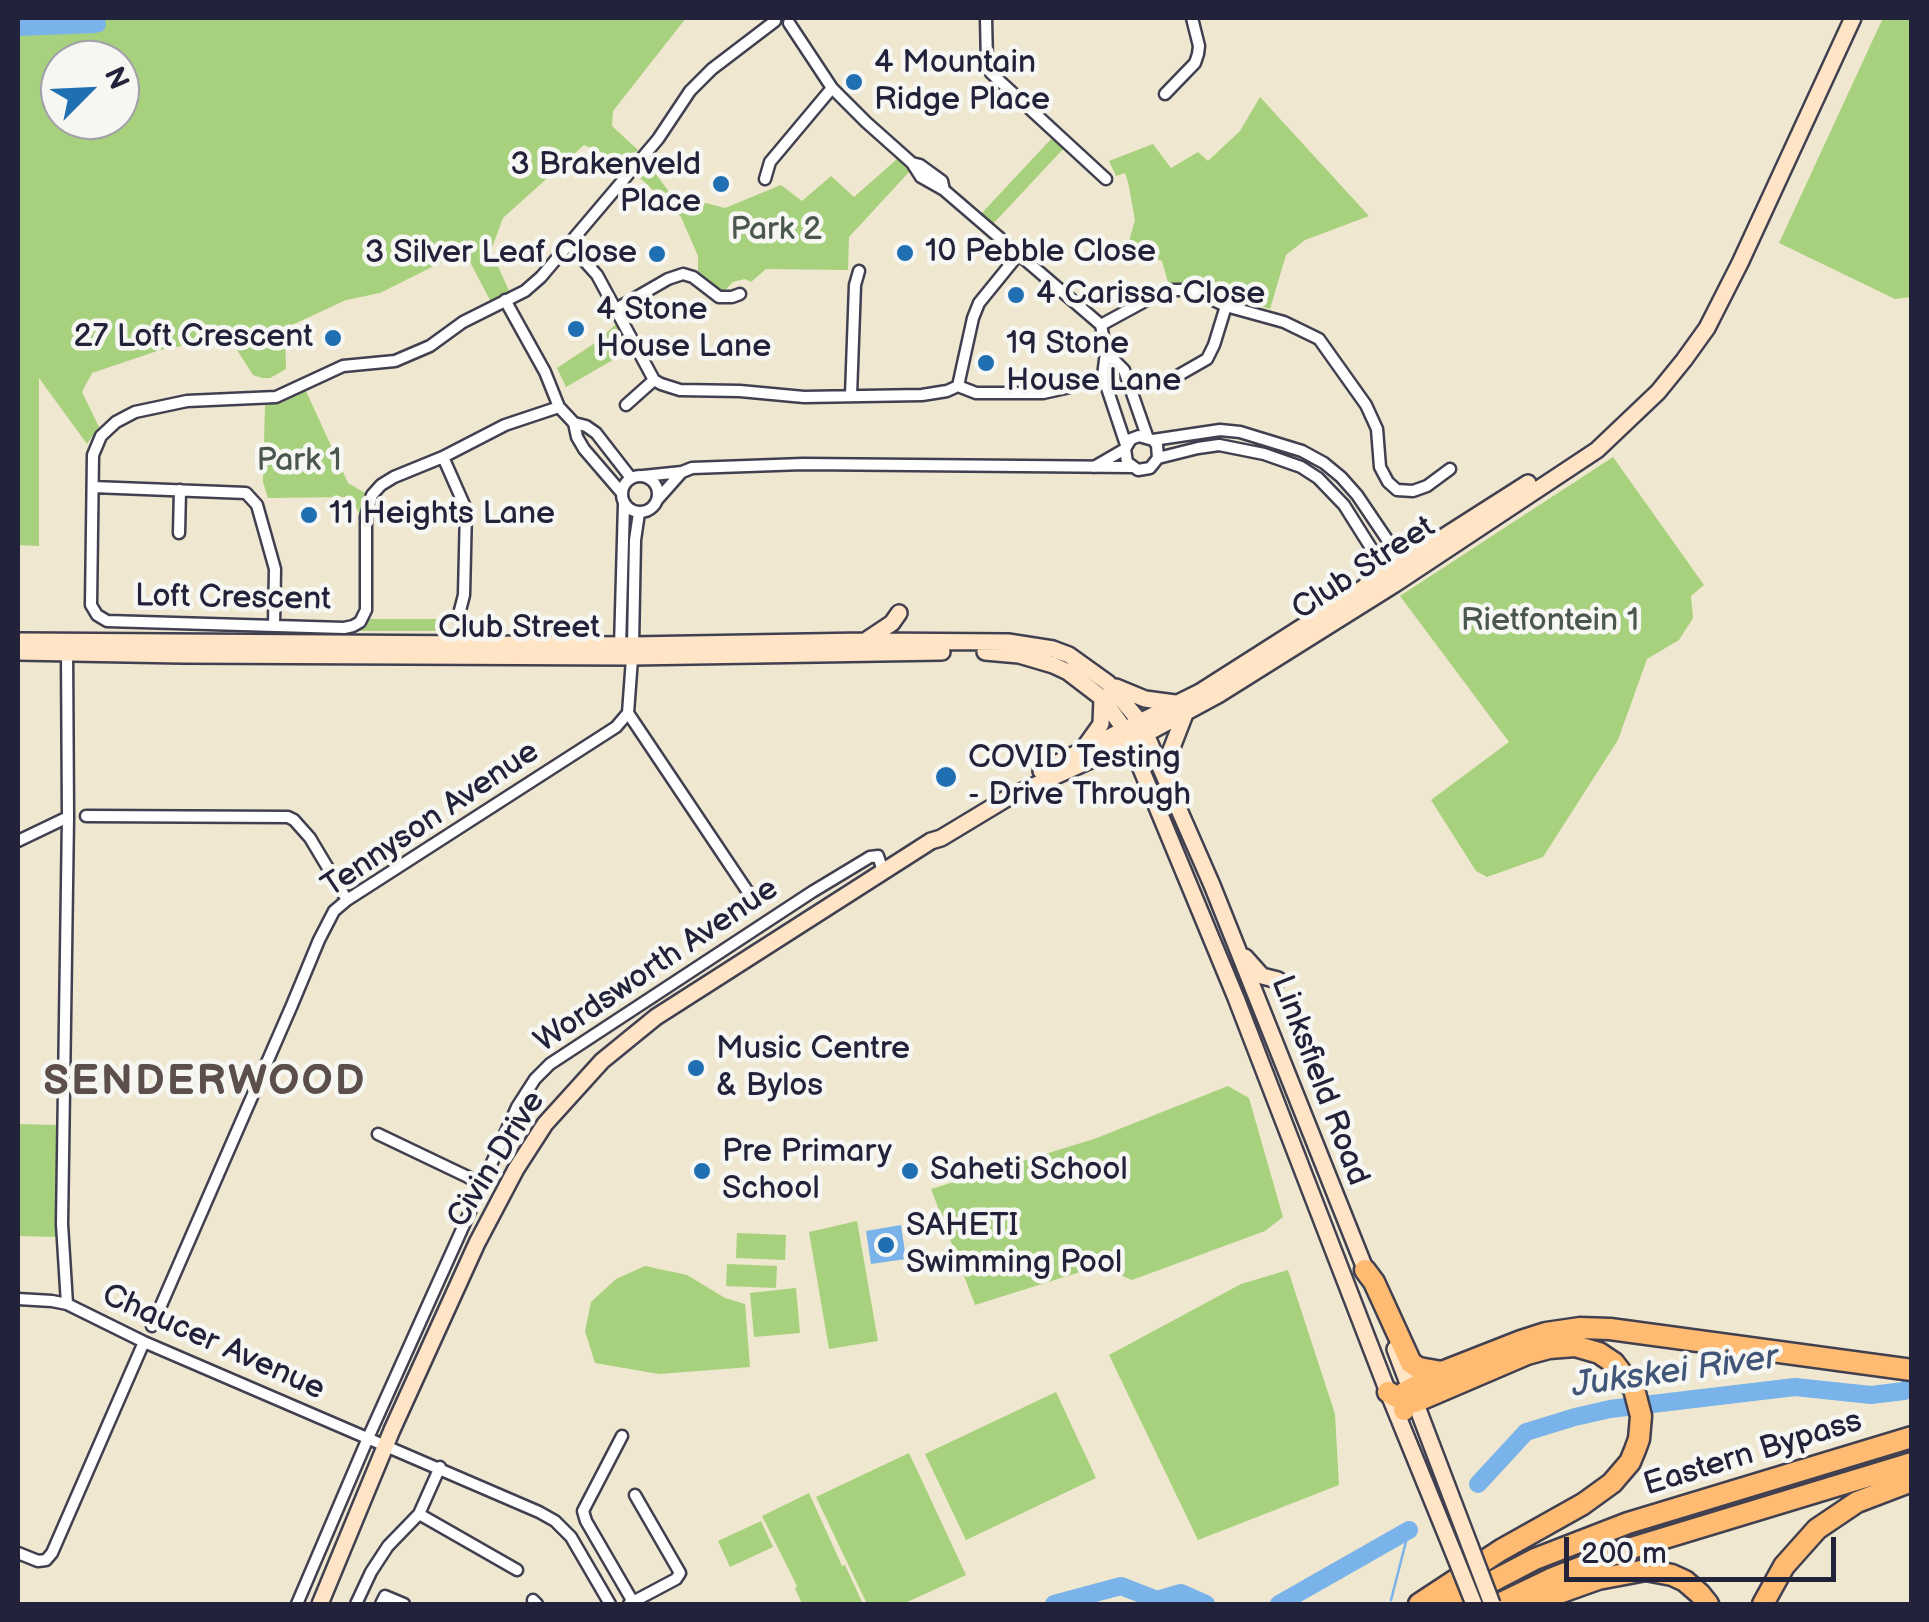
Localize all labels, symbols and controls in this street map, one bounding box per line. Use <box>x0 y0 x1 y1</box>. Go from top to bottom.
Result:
north arrow <box>40 40 140 140</box>
place label: 4 Mountain Ridge Place <box>874 45 1050 120</box>
text: N <box>97 62 135 95</box>
marker: 4 Mountain Ridge Place <box>843 71 865 93</box>
place label: 3 Brakenveld Place <box>510 147 701 222</box>
marker: 3 Brakenveld Place <box>710 173 732 195</box>
park label: Park 2 <box>730 212 822 250</box>
place label: 10 Pebble Close <box>925 234 1156 272</box>
place label: 3 Silver Leaf Close <box>365 235 637 273</box>
marker: 10 Pebble Close <box>894 242 916 264</box>
marker: 3 Silver Leaf Close <box>646 243 668 265</box>
place label: 4 Carissa Close <box>1036 276 1265 314</box>
marker: 4 Carissa Close <box>1005 284 1027 306</box>
place label: 4 Stone House Lane <box>596 292 771 367</box>
marker: 4 Stone House Lane <box>565 318 587 340</box>
place label: 27 Loft Crescent <box>74 319 313 357</box>
place label: 19 Stone House Lane <box>1006 326 1181 401</box>
marker: 27 Loft Crescent <box>322 327 344 349</box>
marker: 19 Stone House Lane <box>975 352 997 374</box>
park label: Park 1 <box>256 443 342 481</box>
place label: 11 Heights Lane <box>329 496 555 534</box>
marker: 11 Heights Lane <box>298 504 320 526</box>
street label: Club Street <box>1286 509 1442 629</box>
street label: Loft Crescent <box>135 578 331 620</box>
park label: Rietfontein 1 <box>1461 603 1639 641</box>
street label: Club Street <box>438 610 600 648</box>
street label: Tennyson Avenue <box>315 733 547 907</box>
place label: COVID Testing - Drive Through <box>968 740 1191 815</box>
marker: COVID Testing - Drive Through <box>933 764 959 790</box>
street label: Wordsworth Avenue <box>528 870 786 1062</box>
street label: Linksfield Road <box>1261 971 1377 1191</box>
place label: Music Centre & Bylos <box>716 1031 910 1106</box>
marker: Music Centre & Bylos <box>685 1057 707 1079</box>
district label: SENDERWOOD <box>43 1058 367 1108</box>
street label: Civin Drive <box>440 1085 554 1235</box>
place label: Pre Primary School <box>722 1134 892 1209</box>
place label: Saheti School <box>930 1152 1128 1190</box>
marker: Pre Primary School <box>691 1160 713 1182</box>
marker: Saheti School <box>899 1160 921 1182</box>
place label: SAHETI Swimming Pool <box>906 1208 1122 1283</box>
marker: SAHETI Swimming Pool <box>875 1234 897 1256</box>
street label: Chaucer Avenue <box>96 1277 330 1409</box>
water label: Jukskei River <box>1569 1338 1781 1408</box>
street label: Eastern Bypass <box>1639 1403 1867 1505</box>
scale bar <box>1569 1517 1842 1579</box>
text: 200 m <box>1581 1536 1667 1572</box>

